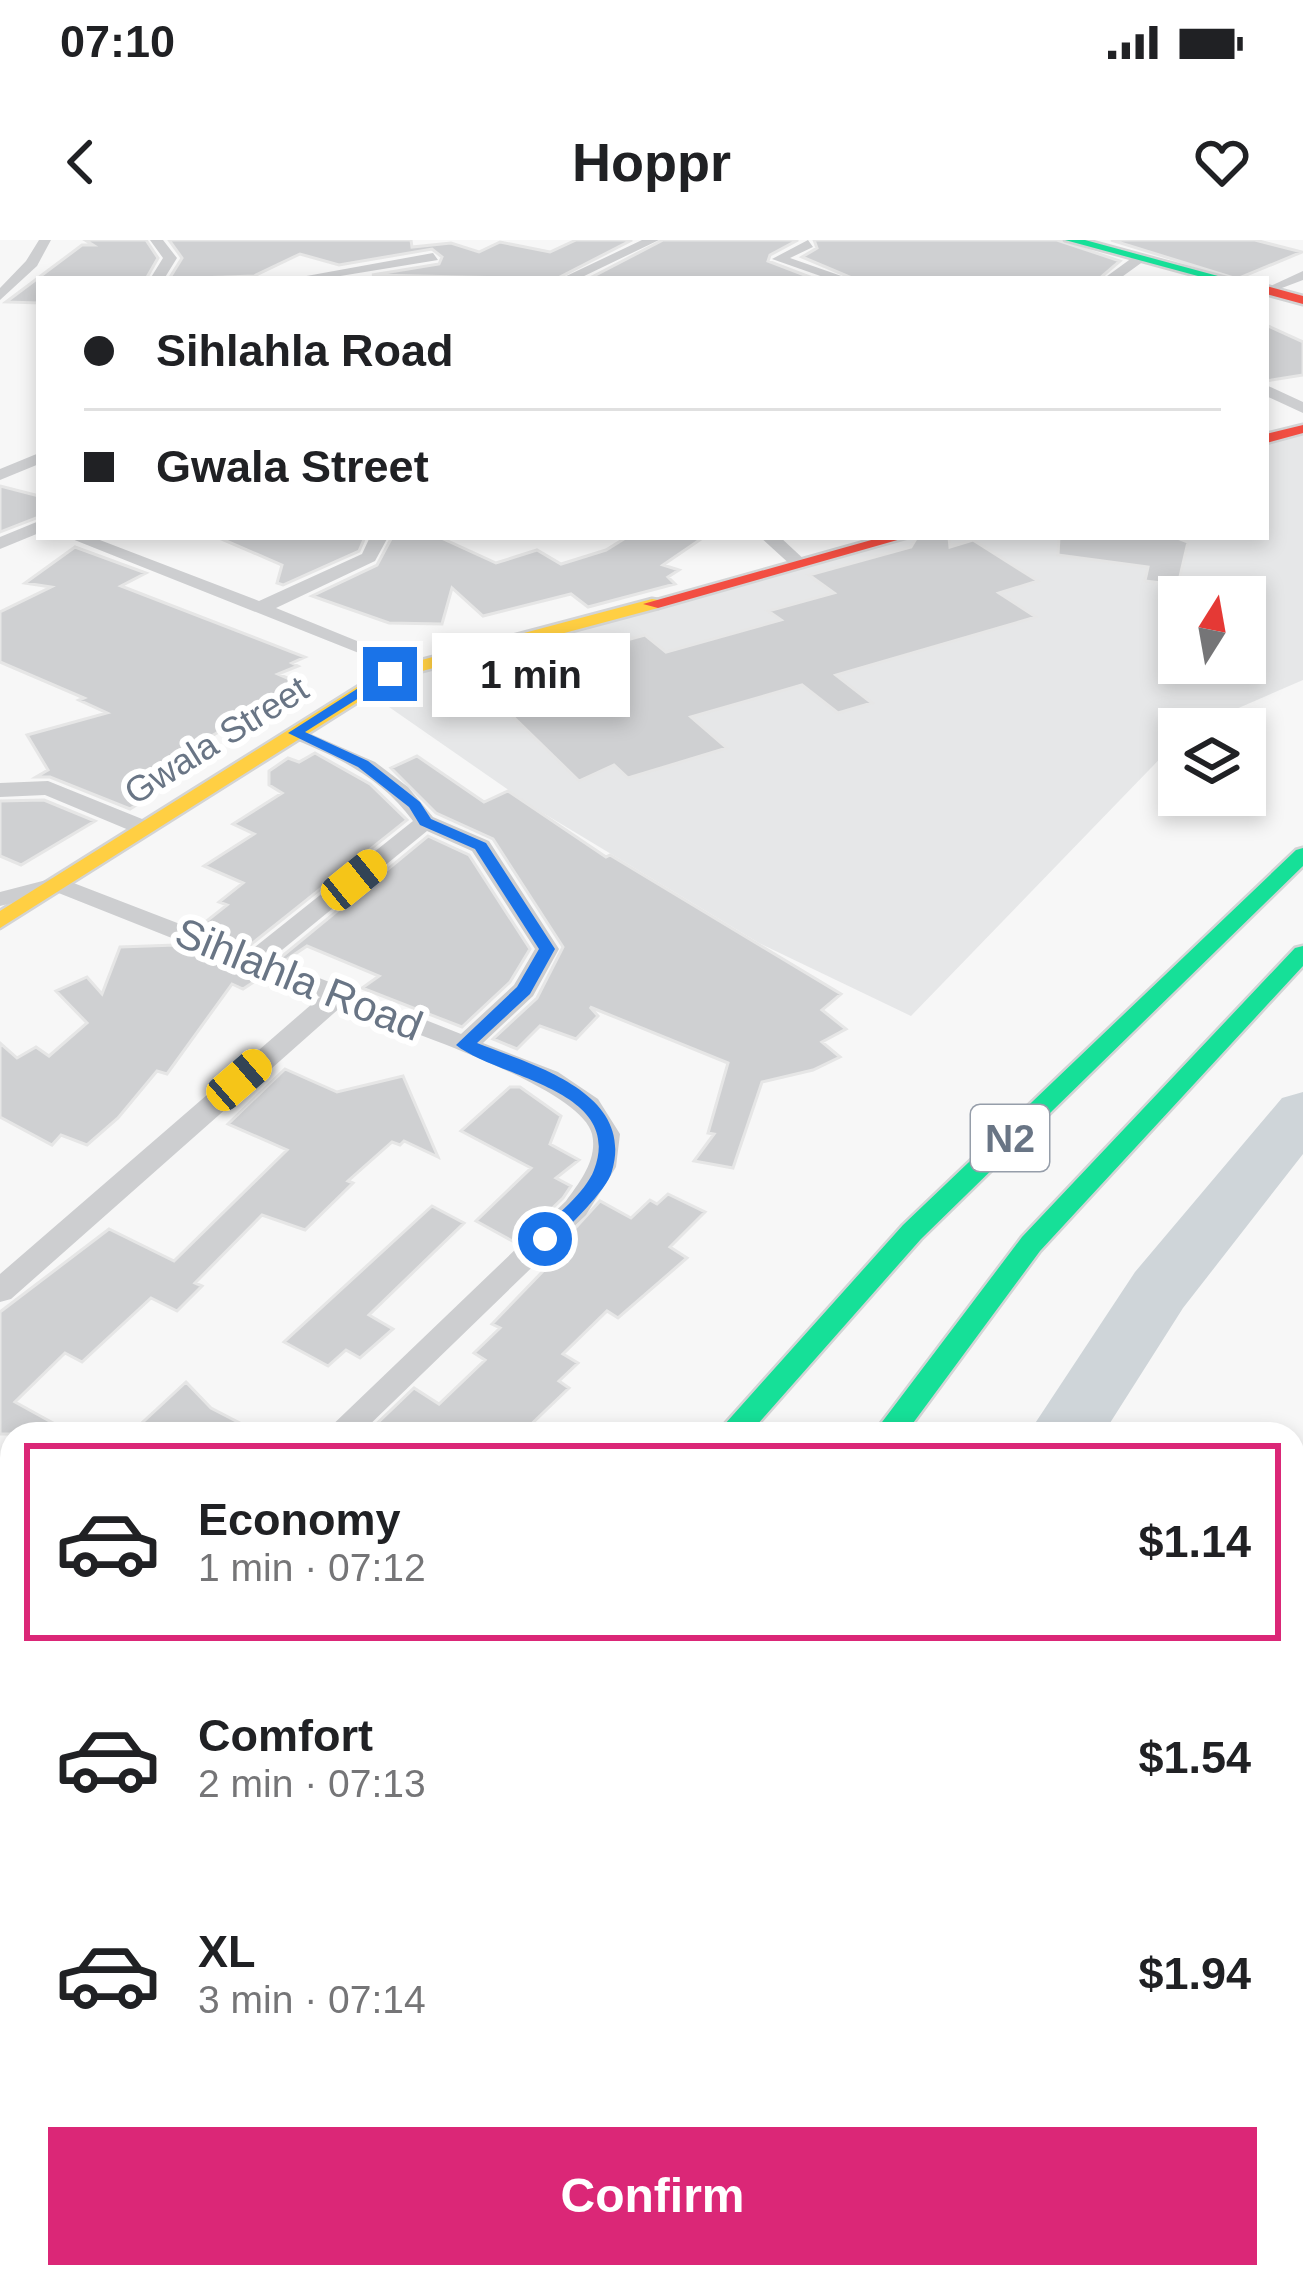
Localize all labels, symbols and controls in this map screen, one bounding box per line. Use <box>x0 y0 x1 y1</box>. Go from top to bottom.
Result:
text: 07:10 <box>60 16 175 67</box>
icon: back <box>48 129 114 195</box>
icon: heart <box>1189 129 1255 195</box>
text: Hoppr <box>572 132 731 192</box>
text: Sihlahla Road <box>156 325 454 376</box>
text: Gwala Street <box>156 441 429 492</box>
north arrow <box>1158 576 1266 684</box>
map controls <box>1158 576 1266 816</box>
callout: 1 min <box>432 632 630 716</box>
route end <box>363 647 417 701</box>
text: 1 min <box>480 653 582 696</box>
street label: Gwala Street <box>117 667 315 813</box>
button: layers <box>1158 708 1266 816</box>
car <box>315 843 393 917</box>
street label: Sihlahla Road <box>169 908 429 1050</box>
car <box>200 1043 278 1117</box>
road number: N2 <box>971 1105 1049 1171</box>
route start <box>518 1212 572 1266</box>
icon: car <box>54 1488 162 1596</box>
text: Economy <box>198 1494 401 1545</box>
text: $1.14 <box>1138 1516 1251 1567</box>
text: 1 min · 07:12 <box>198 1546 426 1589</box>
icon: car <box>54 1704 162 1812</box>
text: Comfort <box>198 1710 373 1761</box>
text: $1.54 <box>1138 1732 1251 1783</box>
text: 2 min · 07:13 <box>198 1762 426 1805</box>
icon: car <box>54 1920 162 2028</box>
text: XL <box>198 1926 256 1977</box>
text: $1.94 <box>1138 1948 1251 1999</box>
text: 3 min · 07:14 <box>198 1978 426 2021</box>
button: Confirm <box>48 2127 1257 2265</box>

